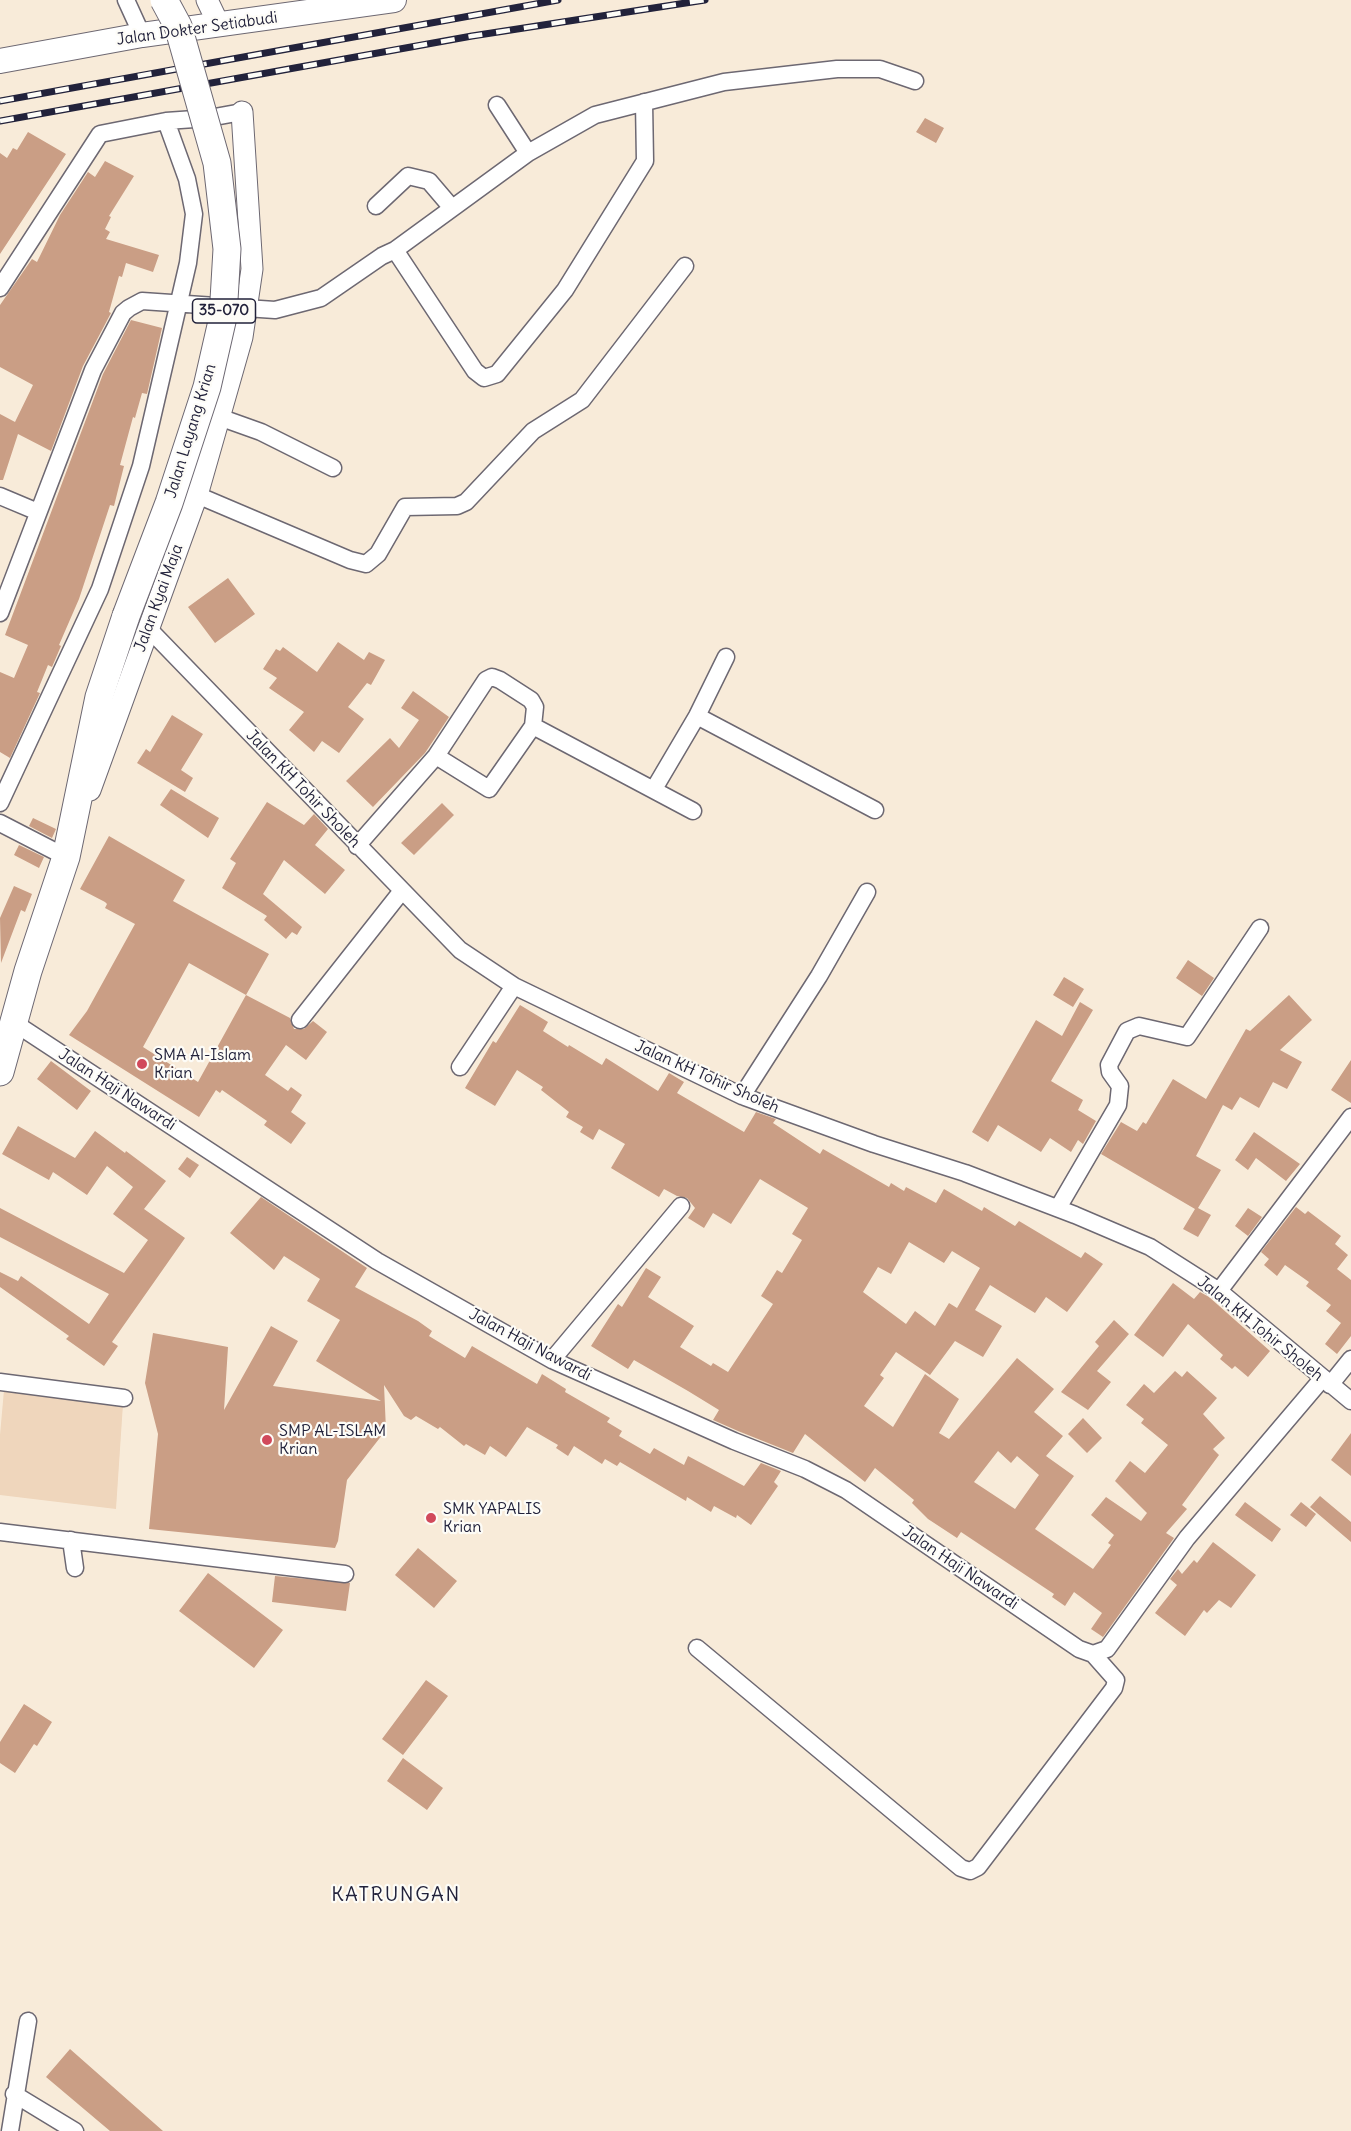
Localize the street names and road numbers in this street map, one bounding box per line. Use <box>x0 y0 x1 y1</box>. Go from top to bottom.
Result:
street label: Jalan Dokter Setiabudi <box>115 8 279 50</box>
road number: 35-070 <box>192 299 256 323</box>
street label: Jalan Layang Krian <box>161 362 221 500</box>
street label: Jalan Kyai Maja <box>131 542 187 654</box>
street label: Jalan KH Tohir Sholeh <box>242 726 364 852</box>
street label: Jalan KH Tohir Sholeh <box>632 1036 782 1118</box>
street label: Jalan Haji Nawardi <box>55 1045 179 1135</box>
street label: Jalan KH Tohir Sholeh <box>1193 1272 1327 1386</box>
street label: Jalan Haji Nawardi <box>466 1305 594 1385</box>
street label: Jalan Haji Nawardi <box>898 1522 1022 1614</box>

